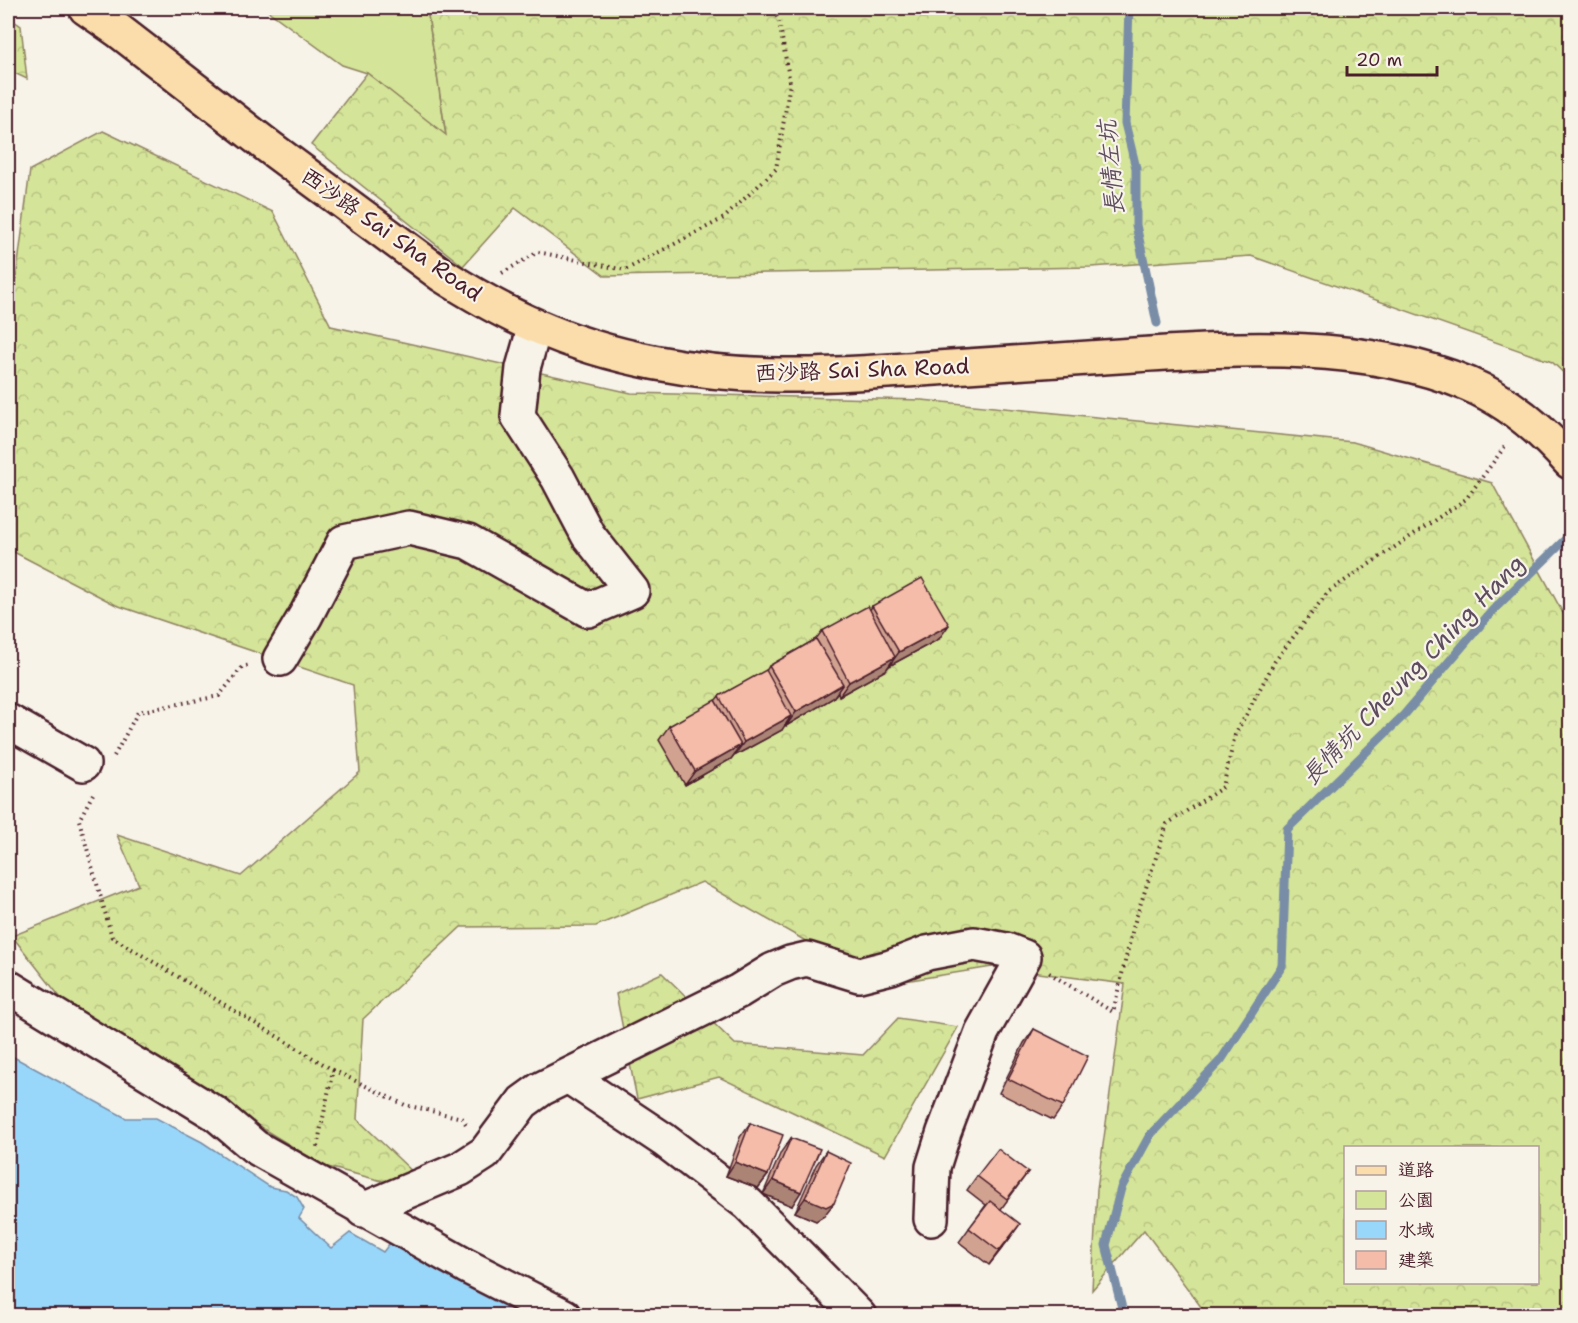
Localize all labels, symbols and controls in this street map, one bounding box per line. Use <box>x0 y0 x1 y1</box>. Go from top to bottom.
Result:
scale bar <box>1347 39 1437 77</box>
text: 20 m <box>1356 48 1402 72</box>
water label: 長情左坑 <box>1091 116 1131 217</box>
street label: 西沙路 Sai Sha Road <box>295 161 488 308</box>
street label: 西沙路 Sai Sha Road <box>754 351 970 388</box>
water label: 長情坑 Cheung Ching Hang <box>1294 548 1532 792</box>
legend <box>1344 1146 1539 1284</box>
text: 道路 <box>1398 1158 1434 1182</box>
text: 公園 <box>1398 1188 1434 1212</box>
text: 水域 <box>1398 1218 1434 1242</box>
text: 建築 <box>1398 1248 1434 1272</box>

